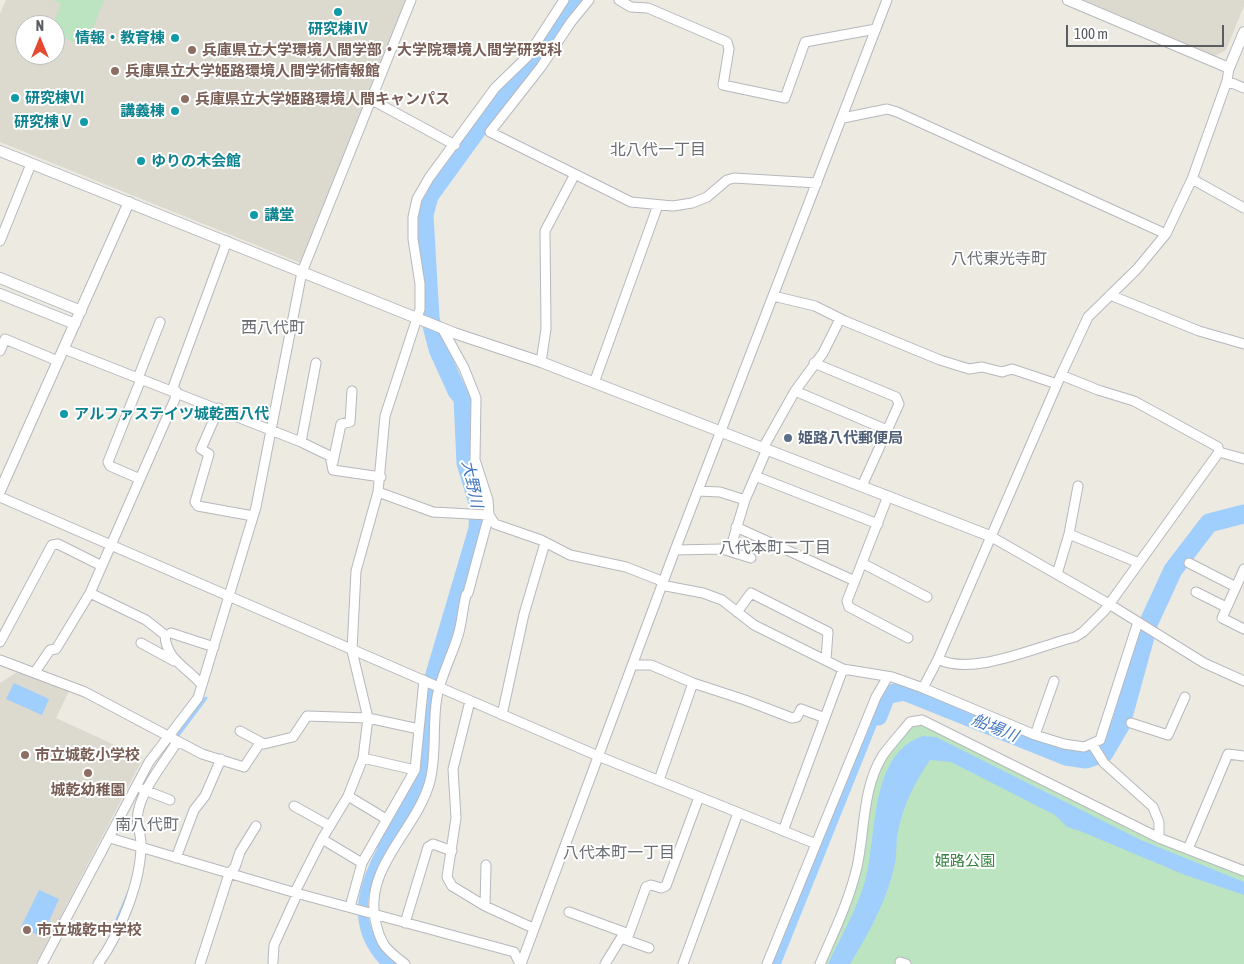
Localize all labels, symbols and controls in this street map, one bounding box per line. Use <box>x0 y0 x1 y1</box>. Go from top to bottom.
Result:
marker: 研究棟Ⅳ <box>332 6 344 18</box>
north arrow <box>15 15 65 65</box>
scale bar <box>1069 15 1226 47</box>
text: N <box>36 18 44 34</box>
place label: 研究棟Ⅳ <box>308 20 368 38</box>
text: 100 m <box>1074 25 1108 42</box>
place label: 情報・教育棟 <box>75 29 165 47</box>
marker: 情報・教育棟 <box>169 32 181 44</box>
place label: 兵庫県立大学環境人間学部・大学院環境人間学研究科 <box>202 41 562 59</box>
marker: 兵庫県立大学環境人間学部・大学院環境人間学研究科 <box>186 44 198 56</box>
place label: 兵庫県立大学姫路環境人間学術情報館 <box>125 62 380 80</box>
marker: 兵庫県立大学姫路環境人間学術情報館 <box>109 65 121 77</box>
place label: 研究棟Ⅵ <box>25 89 85 107</box>
place label: 兵庫県立大学姫路環境人間キャンパス <box>195 90 450 108</box>
marker: 研究棟Ⅵ <box>9 92 21 104</box>
marker: 兵庫県立大学姫路環境人間キャンパス <box>179 93 191 105</box>
place label: 講義棟 <box>120 102 165 120</box>
marker: 講義棟 <box>169 105 181 117</box>
place label: 研究棟Ⅴ <box>14 113 74 131</box>
marker: 研究棟Ⅴ <box>78 116 90 128</box>
district label: 北八代一丁目 <box>610 140 706 160</box>
place label: ゆりの木会館 <box>151 152 241 170</box>
marker: ゆりの木会館 <box>135 155 147 167</box>
place label: 講堂 <box>264 206 294 224</box>
marker: 講堂 <box>248 209 260 221</box>
district label: 八代東光寺町 <box>951 249 1047 269</box>
district label: 西八代町 <box>241 318 305 338</box>
place label: アルファステイツ城乾西八代 <box>74 405 269 423</box>
marker: アルファステイツ城乾西八代 <box>58 408 70 420</box>
place label: 姫路八代郵便局 <box>798 429 903 447</box>
marker: 姫路八代郵便局 <box>782 432 794 444</box>
water label: 大野川 <box>458 459 486 509</box>
district label: 八代本町二丁目 <box>719 538 831 558</box>
water label: 船場川 <box>969 710 1021 746</box>
place label: 市立城乾小学校 <box>35 746 140 764</box>
marker: 市立城乾小学校 <box>19 749 31 761</box>
marker: 城乾幼稚園 <box>82 767 94 779</box>
place label: 城乾幼稚園 <box>51 781 125 799</box>
district label: 南八代町 <box>115 815 179 835</box>
district label: 八代本町一丁目 <box>563 843 675 863</box>
park label: 姫路公園 <box>935 852 995 870</box>
place label: 市立城乾中学校 <box>37 921 142 939</box>
marker: 市立城乾中学校 <box>21 924 33 936</box>

